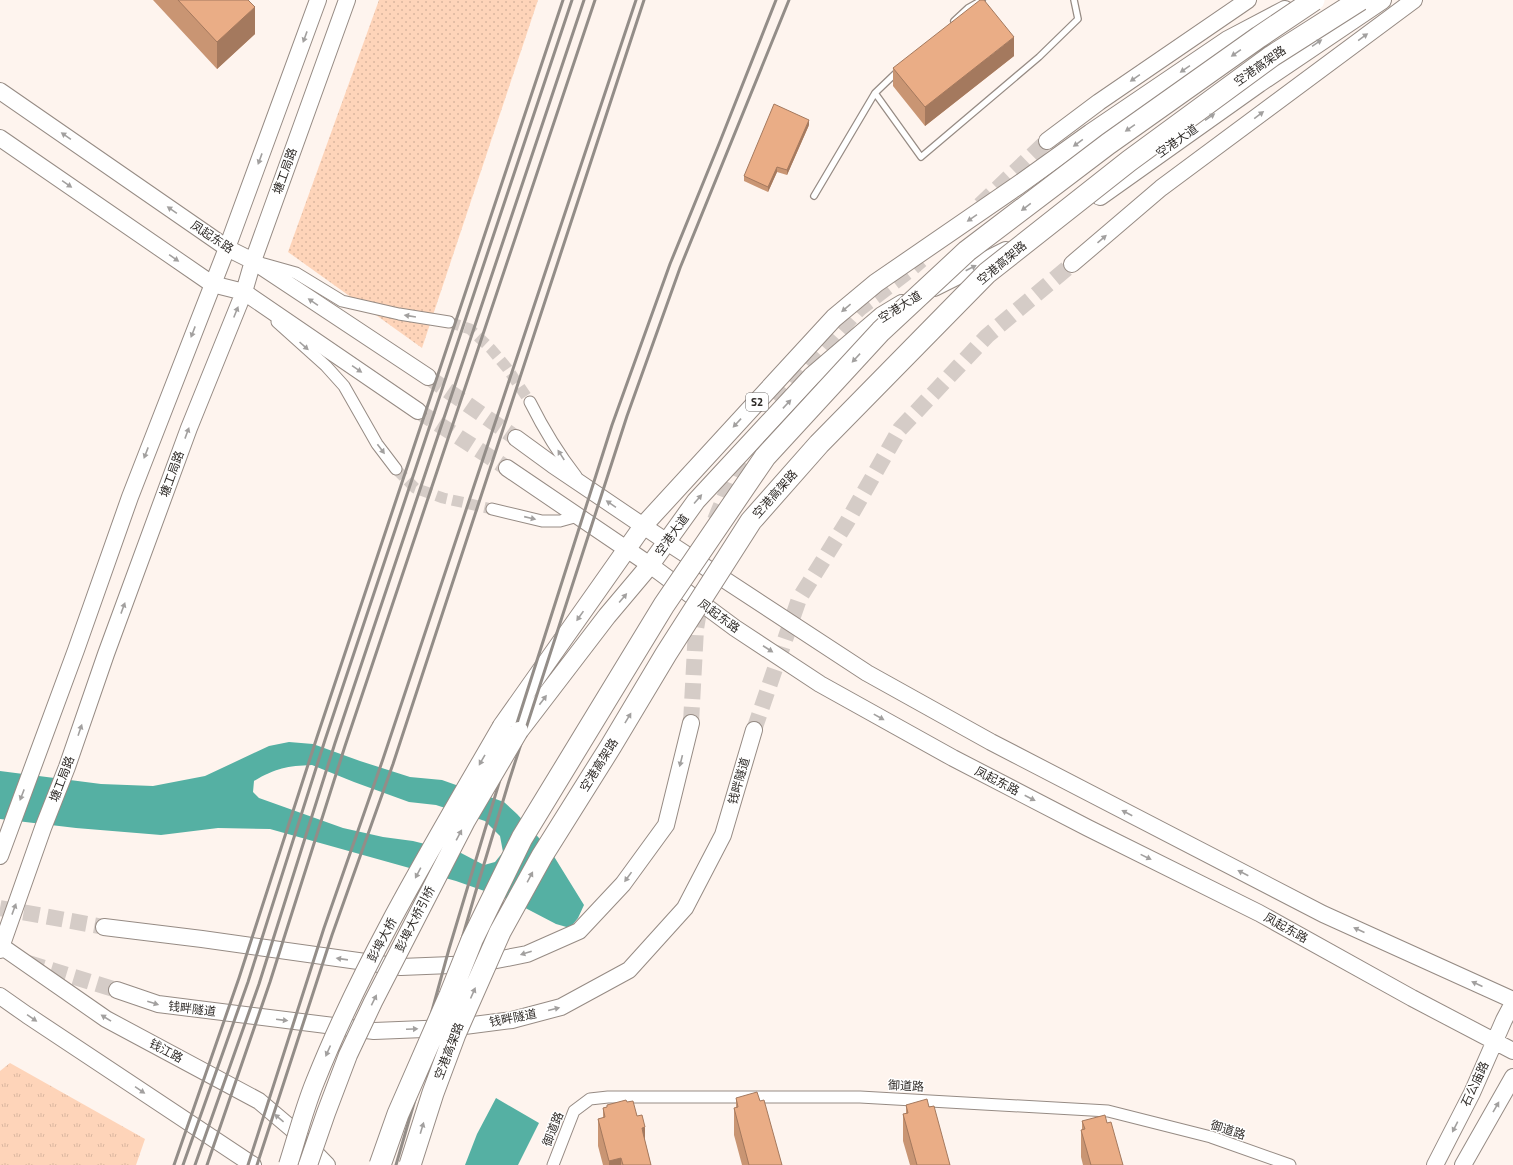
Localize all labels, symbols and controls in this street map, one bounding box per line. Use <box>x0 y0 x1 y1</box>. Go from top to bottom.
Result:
one-way arrow <box>301 31 307 43</box>
one-way arrow <box>1358 33 1368 41</box>
one-way arrow <box>1312 40 1323 47</box>
street label: 空港高架路 <box>1230 41 1290 91</box>
one-way arrow <box>1230 49 1241 57</box>
one-way arrow <box>1179 66 1191 73</box>
one-way arrow <box>1130 74 1140 82</box>
one-way arrow <box>1254 111 1265 119</box>
one-way arrow <box>1205 113 1216 121</box>
street label: 空港大道 <box>1152 119 1202 162</box>
one-way arrow <box>1124 124 1135 132</box>
one-way arrow <box>60 132 71 140</box>
one-way arrow <box>1073 139 1083 147</box>
street label: 塘工局路 <box>267 145 302 197</box>
one-way arrow <box>256 153 262 165</box>
one-way arrow <box>61 180 72 188</box>
one-way arrow <box>1020 202 1031 211</box>
one-way arrow <box>167 206 178 214</box>
one-way arrow <box>966 214 977 222</box>
street label: 凤起东路 <box>187 216 238 258</box>
one-way arrow <box>1097 234 1107 243</box>
street label: 空港高架路 <box>973 236 1031 289</box>
one-way arrow <box>168 254 179 262</box>
one-way arrow <box>965 265 976 271</box>
street label: 空港大道 <box>874 286 925 327</box>
one-way arrow <box>308 298 318 306</box>
one-way arrow <box>840 304 851 313</box>
one-way arrow <box>233 306 239 318</box>
one-way arrow <box>404 313 416 319</box>
one-way arrow <box>190 327 196 339</box>
one-way arrow <box>299 342 309 351</box>
one-way arrow <box>851 353 861 363</box>
one-way arrow <box>352 365 362 373</box>
road number: S2 <box>746 393 768 411</box>
one-way arrow <box>782 399 792 409</box>
one-way arrow <box>732 418 742 428</box>
one-way arrow <box>185 426 191 438</box>
one-way arrow <box>377 444 385 455</box>
one-way arrow <box>143 448 149 460</box>
street label: 塘工局路 <box>154 448 189 500</box>
one-way arrow <box>557 449 564 461</box>
street label: 空港高架路 <box>747 465 802 522</box>
one-way arrow <box>694 494 703 504</box>
one-way arrow <box>605 500 616 508</box>
street label: 空港大道 <box>650 510 693 560</box>
one-way arrow <box>525 515 537 521</box>
one-way arrow <box>618 592 627 603</box>
street label: 凤起东路 <box>694 594 744 637</box>
one-way arrow <box>121 601 127 613</box>
one-way arrow <box>576 610 584 621</box>
one-way arrow <box>762 646 774 653</box>
one-way arrow <box>539 695 547 706</box>
one-way arrow <box>624 712 631 724</box>
one-way arrow <box>873 713 885 720</box>
one-way arrow <box>77 724 83 736</box>
street label: 空港高架路 <box>575 734 623 795</box>
street label: 塘工局路 <box>44 753 79 805</box>
one-way arrow <box>479 754 486 766</box>
one-way arrow <box>678 755 684 767</box>
street label: 钱畔隧道 <box>723 755 754 807</box>
street label: 凤起东路 <box>972 761 1023 800</box>
one-way arrow <box>18 790 24 802</box>
one-way arrow <box>1025 795 1036 801</box>
one-way arrow <box>1121 810 1133 817</box>
one-way arrow <box>456 829 462 840</box>
one-way arrow <box>1141 854 1152 860</box>
one-way arrow <box>415 867 421 879</box>
one-way arrow <box>1237 870 1248 876</box>
one-way arrow <box>527 871 533 882</box>
one-way arrow <box>624 872 632 883</box>
street label: 彭埠大桥引桥 <box>390 882 439 955</box>
one-way arrow <box>11 903 17 915</box>
street label: 凤起东路 <box>1261 908 1312 948</box>
street label: 彭埠大桥 <box>362 914 401 965</box>
one-way arrow <box>1353 927 1365 934</box>
one-way arrow <box>520 950 532 956</box>
one-way arrow <box>336 956 348 962</box>
one-way arrow <box>1472 981 1483 987</box>
one-way arrow <box>470 988 476 999</box>
one-way arrow <box>371 994 377 1006</box>
street label: 钱畔隧道 <box>167 996 217 1021</box>
one-way arrow <box>148 1000 160 1006</box>
street label: 钱畔隧道 <box>488 1004 538 1031</box>
one-way arrow <box>547 1006 560 1012</box>
one-way arrow <box>26 1015 37 1022</box>
one-way arrow <box>100 1015 112 1022</box>
one-way arrow <box>276 1017 288 1023</box>
street label: 空港高架路 <box>429 1019 468 1082</box>
one-way arrow <box>406 1026 418 1033</box>
street label: 钱江路 <box>146 1034 187 1067</box>
one-way arrow <box>325 1046 331 1058</box>
street label: 石公庙路 <box>1456 1058 1493 1110</box>
street label: 御道路 <box>888 1075 925 1096</box>
one-way arrow <box>135 1086 145 1094</box>
one-way arrow <box>1492 1101 1499 1113</box>
street label: 御道路 <box>537 1109 568 1149</box>
one-way arrow <box>274 1113 284 1122</box>
street label: 御道路 <box>1208 1115 1248 1144</box>
one-way arrow <box>419 1121 425 1133</box>
one-way arrow <box>1451 1121 1458 1133</box>

